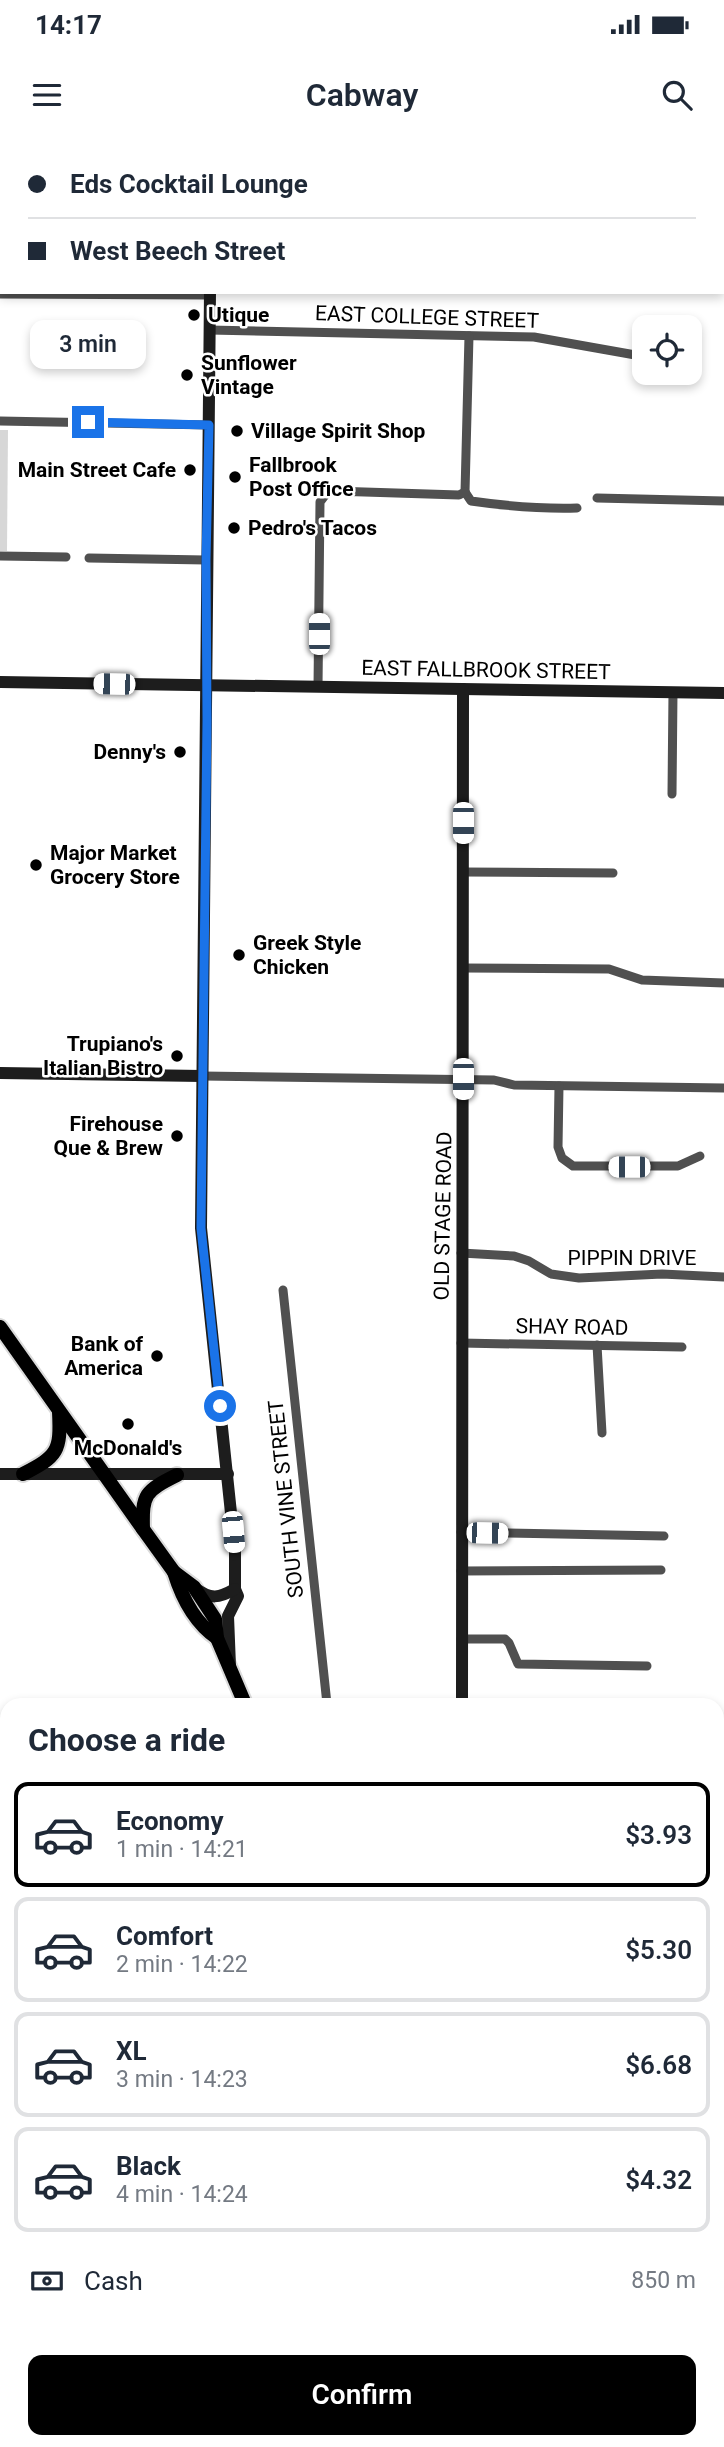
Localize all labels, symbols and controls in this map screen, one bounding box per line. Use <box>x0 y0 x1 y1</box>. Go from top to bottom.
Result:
text: 14:17 <box>35 10 102 40</box>
icon: menu <box>28 76 66 114</box>
text: Cabway <box>306 76 418 114</box>
icon: search <box>658 76 696 114</box>
text: Eds Cocktail Lounge <box>70 169 308 199</box>
text: West Beech Street <box>70 236 285 266</box>
street label: EAST COLLEGE STREET <box>315 301 540 333</box>
place label: Utique <box>208 303 269 327</box>
marker: Utique <box>186 307 202 323</box>
map controls <box>632 315 702 385</box>
button: locate <box>632 315 702 385</box>
callout: 3 min <box>30 320 146 370</box>
text: 3 min <box>59 331 117 358</box>
place label: Sunflower Vintage <box>201 351 297 399</box>
marker: Sunflower Vintage <box>179 367 195 383</box>
route end <box>72 406 104 438</box>
place label: Village Spirit Shop <box>251 419 426 443</box>
marker: Village Spirit Shop <box>229 423 245 439</box>
place label: Fallbrook Post Office <box>249 453 354 501</box>
place label: Main Street Cafe <box>18 458 176 482</box>
marker: Main Street Cafe <box>182 462 198 478</box>
marker: Fallbrook Post Office <box>227 469 243 485</box>
place label: Pedro's Tacos <box>248 516 377 540</box>
marker: Pedro's Tacos <box>226 520 242 536</box>
car <box>309 613 330 655</box>
street label: EAST FALLBROOK STREET <box>361 656 611 684</box>
car <box>93 673 136 695</box>
place label: Denny's <box>93 740 166 764</box>
marker: Denny's <box>172 744 188 760</box>
car <box>453 802 474 844</box>
place label: Major Market Grocery Store <box>50 841 180 889</box>
marker: Major Market Grocery Store <box>28 857 44 873</box>
place label: Greek Style Chicken <box>253 931 361 979</box>
marker: Greek Style Chicken <box>231 947 247 963</box>
place label: Trupiano's Italian Bistro <box>43 1032 163 1080</box>
marker: Trupiano's Italian Bistro <box>169 1048 185 1064</box>
car <box>453 1058 474 1100</box>
place label: Firehouse Que & Brew <box>54 1112 164 1160</box>
marker: Firehouse Que & Brew <box>169 1128 185 1144</box>
street label: OLD STAGE ROAD <box>430 1131 456 1301</box>
car <box>609 1157 651 1178</box>
street label: PIPPIN DRIVE <box>567 1246 697 1270</box>
street label: SHAY ROAD <box>515 1314 629 1340</box>
place label: Bank of America <box>64 1332 143 1380</box>
marker: Bank of America <box>149 1348 165 1364</box>
route start <box>204 1390 236 1422</box>
street label: SOUTH VINE STREET <box>264 1398 308 1599</box>
marker: McDonald's <box>120 1416 136 1432</box>
place label: McDonald's <box>74 1436 182 1460</box>
car <box>221 1510 246 1554</box>
car <box>466 1522 509 1544</box>
text: Choose a ride <box>28 1721 225 1759</box>
icon: car <box>32 1803 95 1866</box>
text: Economy <box>116 1806 223 1836</box>
text: $3.93 <box>625 1820 692 1850</box>
text: 1 min · 14:21 <box>116 1836 248 1863</box>
icon: car <box>32 1918 95 1981</box>
text: Comfort <box>116 1921 213 1951</box>
text: $5.30 <box>625 1935 692 1965</box>
text: 2 min · 14:22 <box>116 1951 248 1978</box>
icon: car <box>32 2033 95 2096</box>
text: XL <box>116 2036 147 2066</box>
text: $6.68 <box>625 2050 692 2080</box>
text: 3 min · 14:23 <box>116 2066 248 2093</box>
icon: car <box>32 2148 95 2211</box>
text: Black <box>116 2151 181 2181</box>
text: $4.32 <box>625 2165 692 2195</box>
text: 4 min · 14:24 <box>116 2181 248 2208</box>
icon: cash <box>28 2262 66 2300</box>
text: Cash <box>84 2266 143 2296</box>
text: 850 m <box>631 2267 696 2294</box>
button: Confirm <box>28 2355 696 2435</box>

